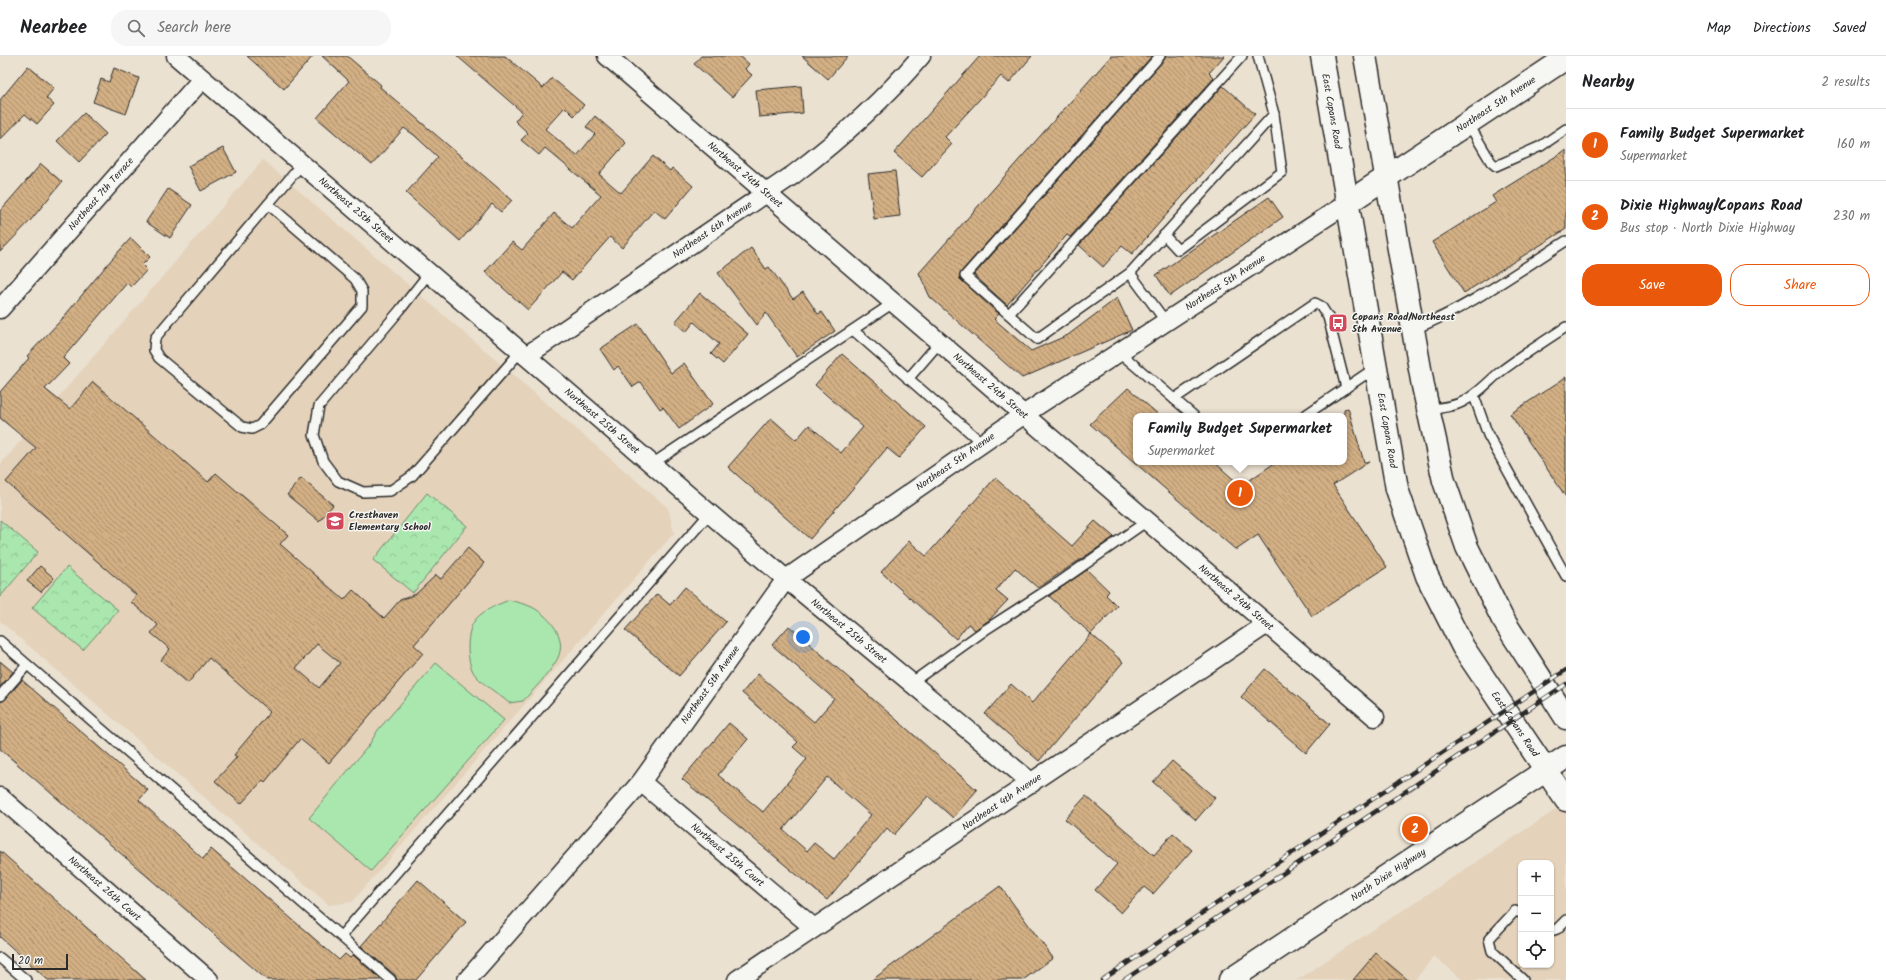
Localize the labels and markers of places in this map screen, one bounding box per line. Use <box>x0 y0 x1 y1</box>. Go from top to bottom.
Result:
place label: Copans Road/Northeast 5th Avenue <box>1351 309 1455 337</box>
bus stop icon: Copans Road/Northeast 5th Avenue <box>1327 312 1349 334</box>
pin: 1 <box>1227 478 1253 508</box>
place label: Cresthaven Elementary School <box>349 507 431 535</box>
school or university icon: Cresthaven Elementary School <box>324 510 346 532</box>
pin: 2 <box>1402 814 1428 844</box>

